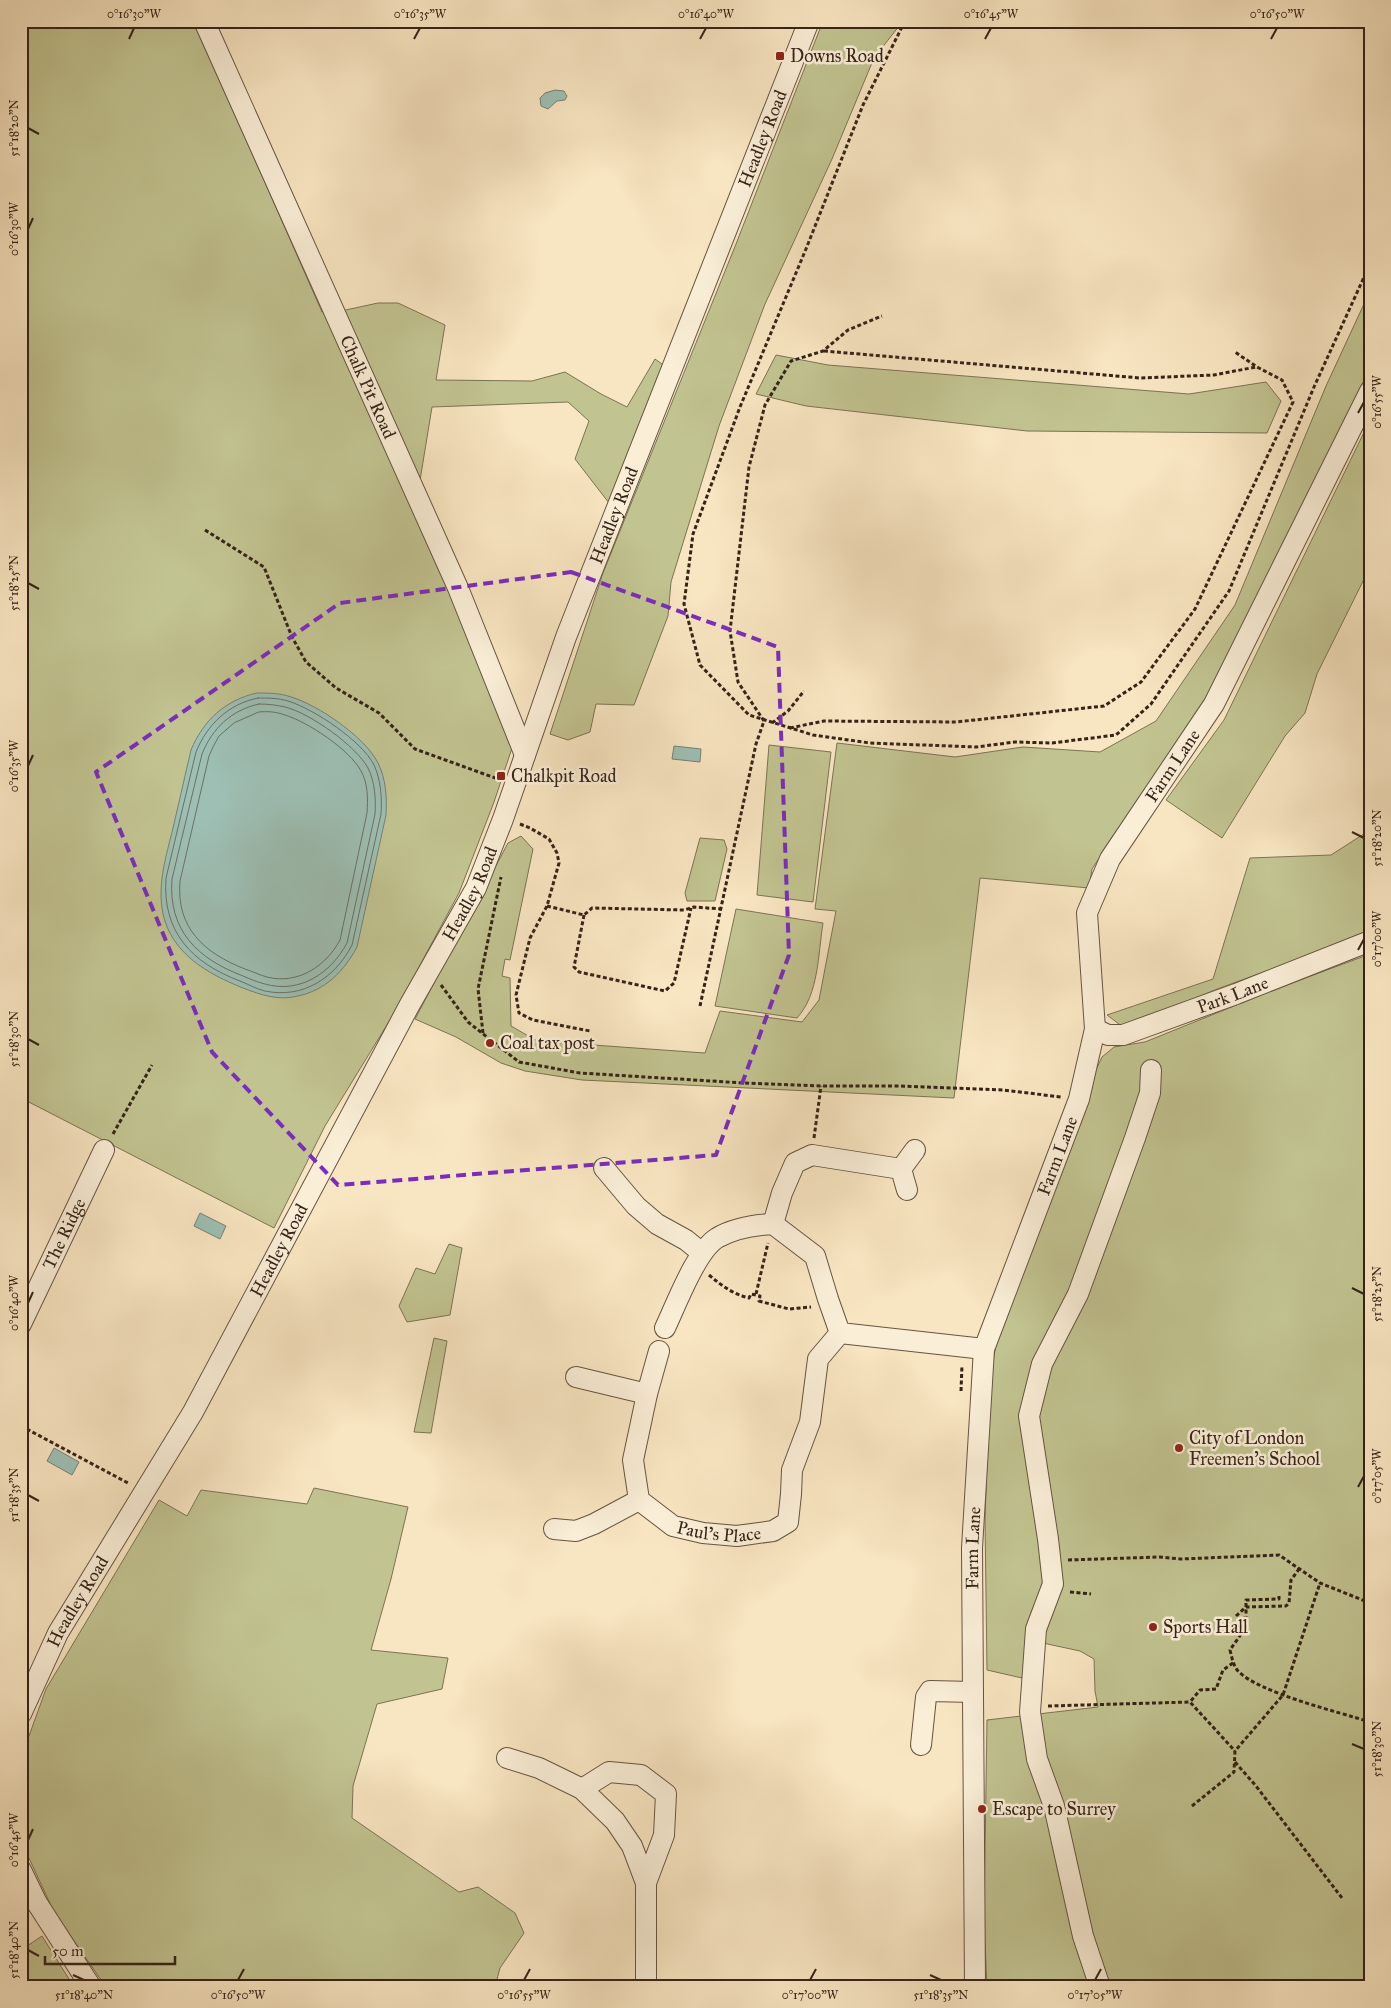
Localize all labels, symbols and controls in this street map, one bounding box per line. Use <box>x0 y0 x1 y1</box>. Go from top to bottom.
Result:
text: 0°16'30"W <box>107 7 162 21</box>
text: 0°16'35"W <box>394 7 447 21</box>
text: 0°16'40"W <box>678 7 735 21</box>
text: 0°16'45"W <box>964 7 1019 21</box>
text: 0°16'50"W <box>1250 7 1305 21</box>
place label: Downs Road <box>790 45 884 67</box>
marker: Downs Road <box>774 50 786 62</box>
street label: Headley Road <box>734 87 792 190</box>
text: 51°18'20"N <box>7 99 21 157</box>
text: 0°16'30"W <box>7 201 21 256</box>
street label: Chalk Pit Road <box>335 332 401 442</box>
text: 0°16'55"W <box>1370 375 1384 429</box>
street label: Headley Road <box>585 464 643 567</box>
text: 51°18'25"N <box>7 555 21 611</box>
street label: Farm Lane <box>1140 725 1205 806</box>
text: 0°16'35"W <box>7 739 21 792</box>
place label: Chalkpit Road <box>511 765 617 787</box>
marker: Chalkpit Road <box>495 770 507 782</box>
text: 51°18'20"N <box>1370 809 1384 867</box>
street label: Headley Road <box>437 843 502 945</box>
text: 0°17'00"W <box>1370 910 1384 967</box>
street label: Park Lane <box>1194 971 1271 1018</box>
text: 51°18'30"N <box>7 1011 21 1067</box>
place label: Coal tax post <box>500 1032 595 1054</box>
marker: Coal tax post <box>484 1037 496 1049</box>
street label: Farm Lane <box>1032 1113 1082 1199</box>
street label: The Ridge <box>38 1195 90 1273</box>
street label: Headley Road <box>245 1200 313 1301</box>
text: 51°18'25"N <box>1370 1266 1384 1322</box>
text: 0°16'40"W <box>7 1274 21 1331</box>
place label: City of London Freemen's School <box>1189 1427 1320 1470</box>
marker: City of London Freemen's School <box>1173 1442 1185 1454</box>
text: 0°17'05"W <box>1370 1448 1384 1504</box>
text: 51°18'35"N <box>7 1468 21 1522</box>
street label: Farm Lane <box>961 1506 985 1590</box>
street label: Paul's Place <box>675 1516 762 1547</box>
street label: Headley Road <box>42 1552 113 1651</box>
place label: Sports Hall <box>1163 1616 1248 1638</box>
marker: Sports Hall <box>1147 1621 1159 1633</box>
text: 51°18'30"N <box>1370 1721 1384 1777</box>
place label: Escape to Surrey <box>992 1798 1116 1820</box>
marker: Escape to Surrey <box>976 1803 988 1815</box>
text: 0°16'45"W <box>7 1812 21 1867</box>
text: 51°18'40"N <box>7 1921 21 1979</box>
scale bar <box>45 1933 175 1965</box>
text: 50 m <box>52 1942 84 1960</box>
text: 51°18'40"N <box>55 1988 113 2002</box>
text: 0°16'50"W <box>211 1988 266 2002</box>
text: 0°16'55"W <box>497 1988 551 2002</box>
text: 0°17'00"W <box>782 1988 839 2002</box>
text: 51°18'35"N <box>914 1988 968 2002</box>
text: 0°17'05"W <box>1067 1988 1123 2002</box>

